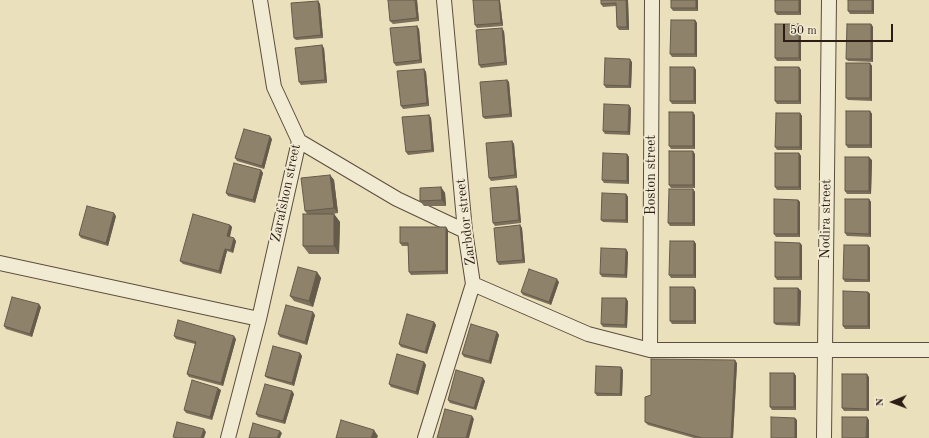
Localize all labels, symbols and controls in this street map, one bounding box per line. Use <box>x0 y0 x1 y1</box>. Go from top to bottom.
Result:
scale bar <box>785 16 895 42</box>
text: 50 m <box>790 25 817 37</box>
street label: Boston street <box>643 135 659 215</box>
street label: Zarafshon street <box>267 142 305 244</box>
street label: Zarbdor street <box>452 178 480 266</box>
street label: Nodira street <box>817 179 835 259</box>
north arrow <box>873 382 913 422</box>
text: N <box>875 398 886 407</box>

